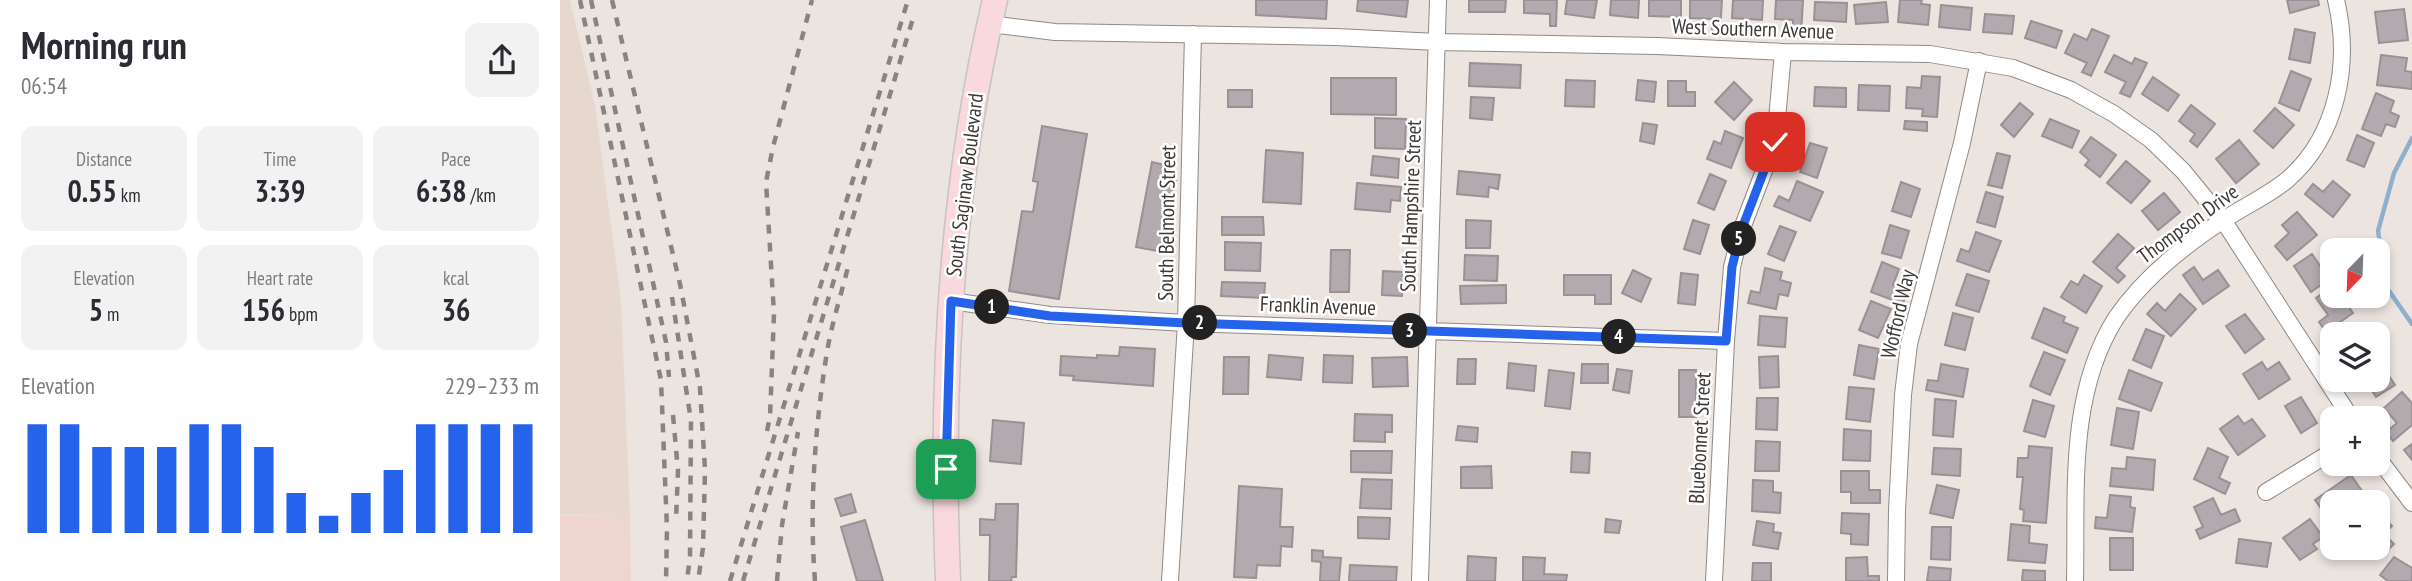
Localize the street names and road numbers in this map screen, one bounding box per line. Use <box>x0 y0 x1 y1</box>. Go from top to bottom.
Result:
street label: West Southern Avenue <box>1672 12 1835 45</box>
street label: South Saginaw Boulevard <box>940 92 989 278</box>
street label: South Hampshire Street <box>1394 119 1427 293</box>
street label: South Belmont Street <box>1152 145 1181 301</box>
street label: Thompson Drive <box>2132 178 2244 269</box>
street label: Wofford Way <box>1874 267 1921 361</box>
street label: Franklin Avenue <box>1260 290 1376 321</box>
street label: Bluebonnet Street <box>1683 371 1716 504</box>

